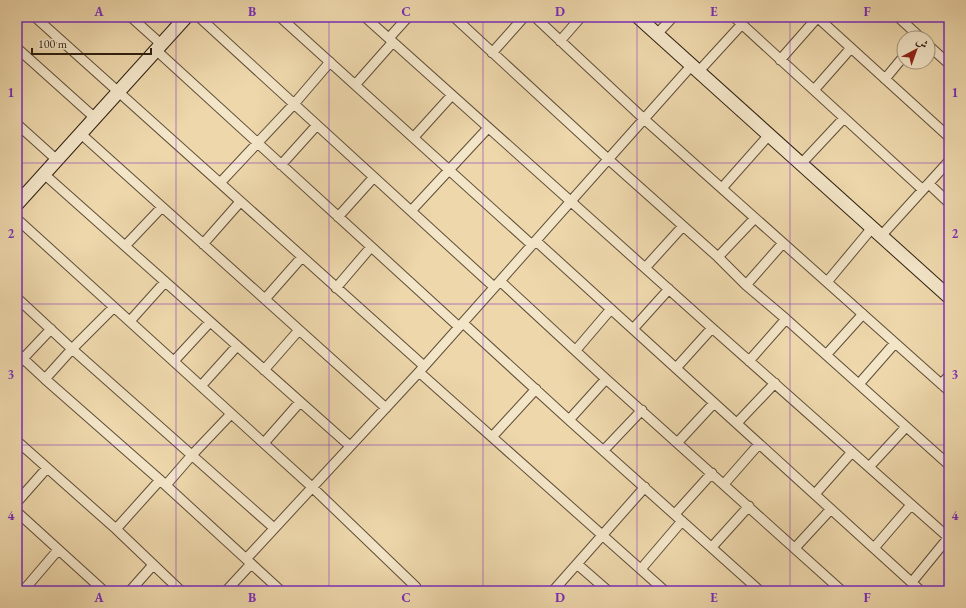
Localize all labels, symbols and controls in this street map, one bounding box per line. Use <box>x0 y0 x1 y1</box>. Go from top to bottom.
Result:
text: A <box>93 3 104 20</box>
text: B <box>248 3 256 20</box>
text: C <box>401 3 411 20</box>
text: D <box>555 3 565 20</box>
text: E <box>710 3 718 20</box>
text: F <box>863 3 871 20</box>
scale bar <box>32 30 151 56</box>
north arrow <box>896 30 936 70</box>
text: ش <box>914 34 931 51</box>
text: 100 m <box>38 36 68 52</box>
text: 1 <box>8 84 15 101</box>
text: 1 <box>952 84 959 101</box>
text: 2 <box>8 225 15 242</box>
text: 2 <box>952 225 959 242</box>
text: 3 <box>8 366 15 383</box>
text: 3 <box>952 366 959 383</box>
text: 4 <box>8 507 15 524</box>
text: 4 <box>952 507 959 524</box>
text: A <box>93 589 104 606</box>
text: B <box>248 589 256 606</box>
text: C <box>401 589 411 606</box>
text: D <box>555 589 565 606</box>
text: E <box>710 589 718 606</box>
text: F <box>863 589 871 606</box>

